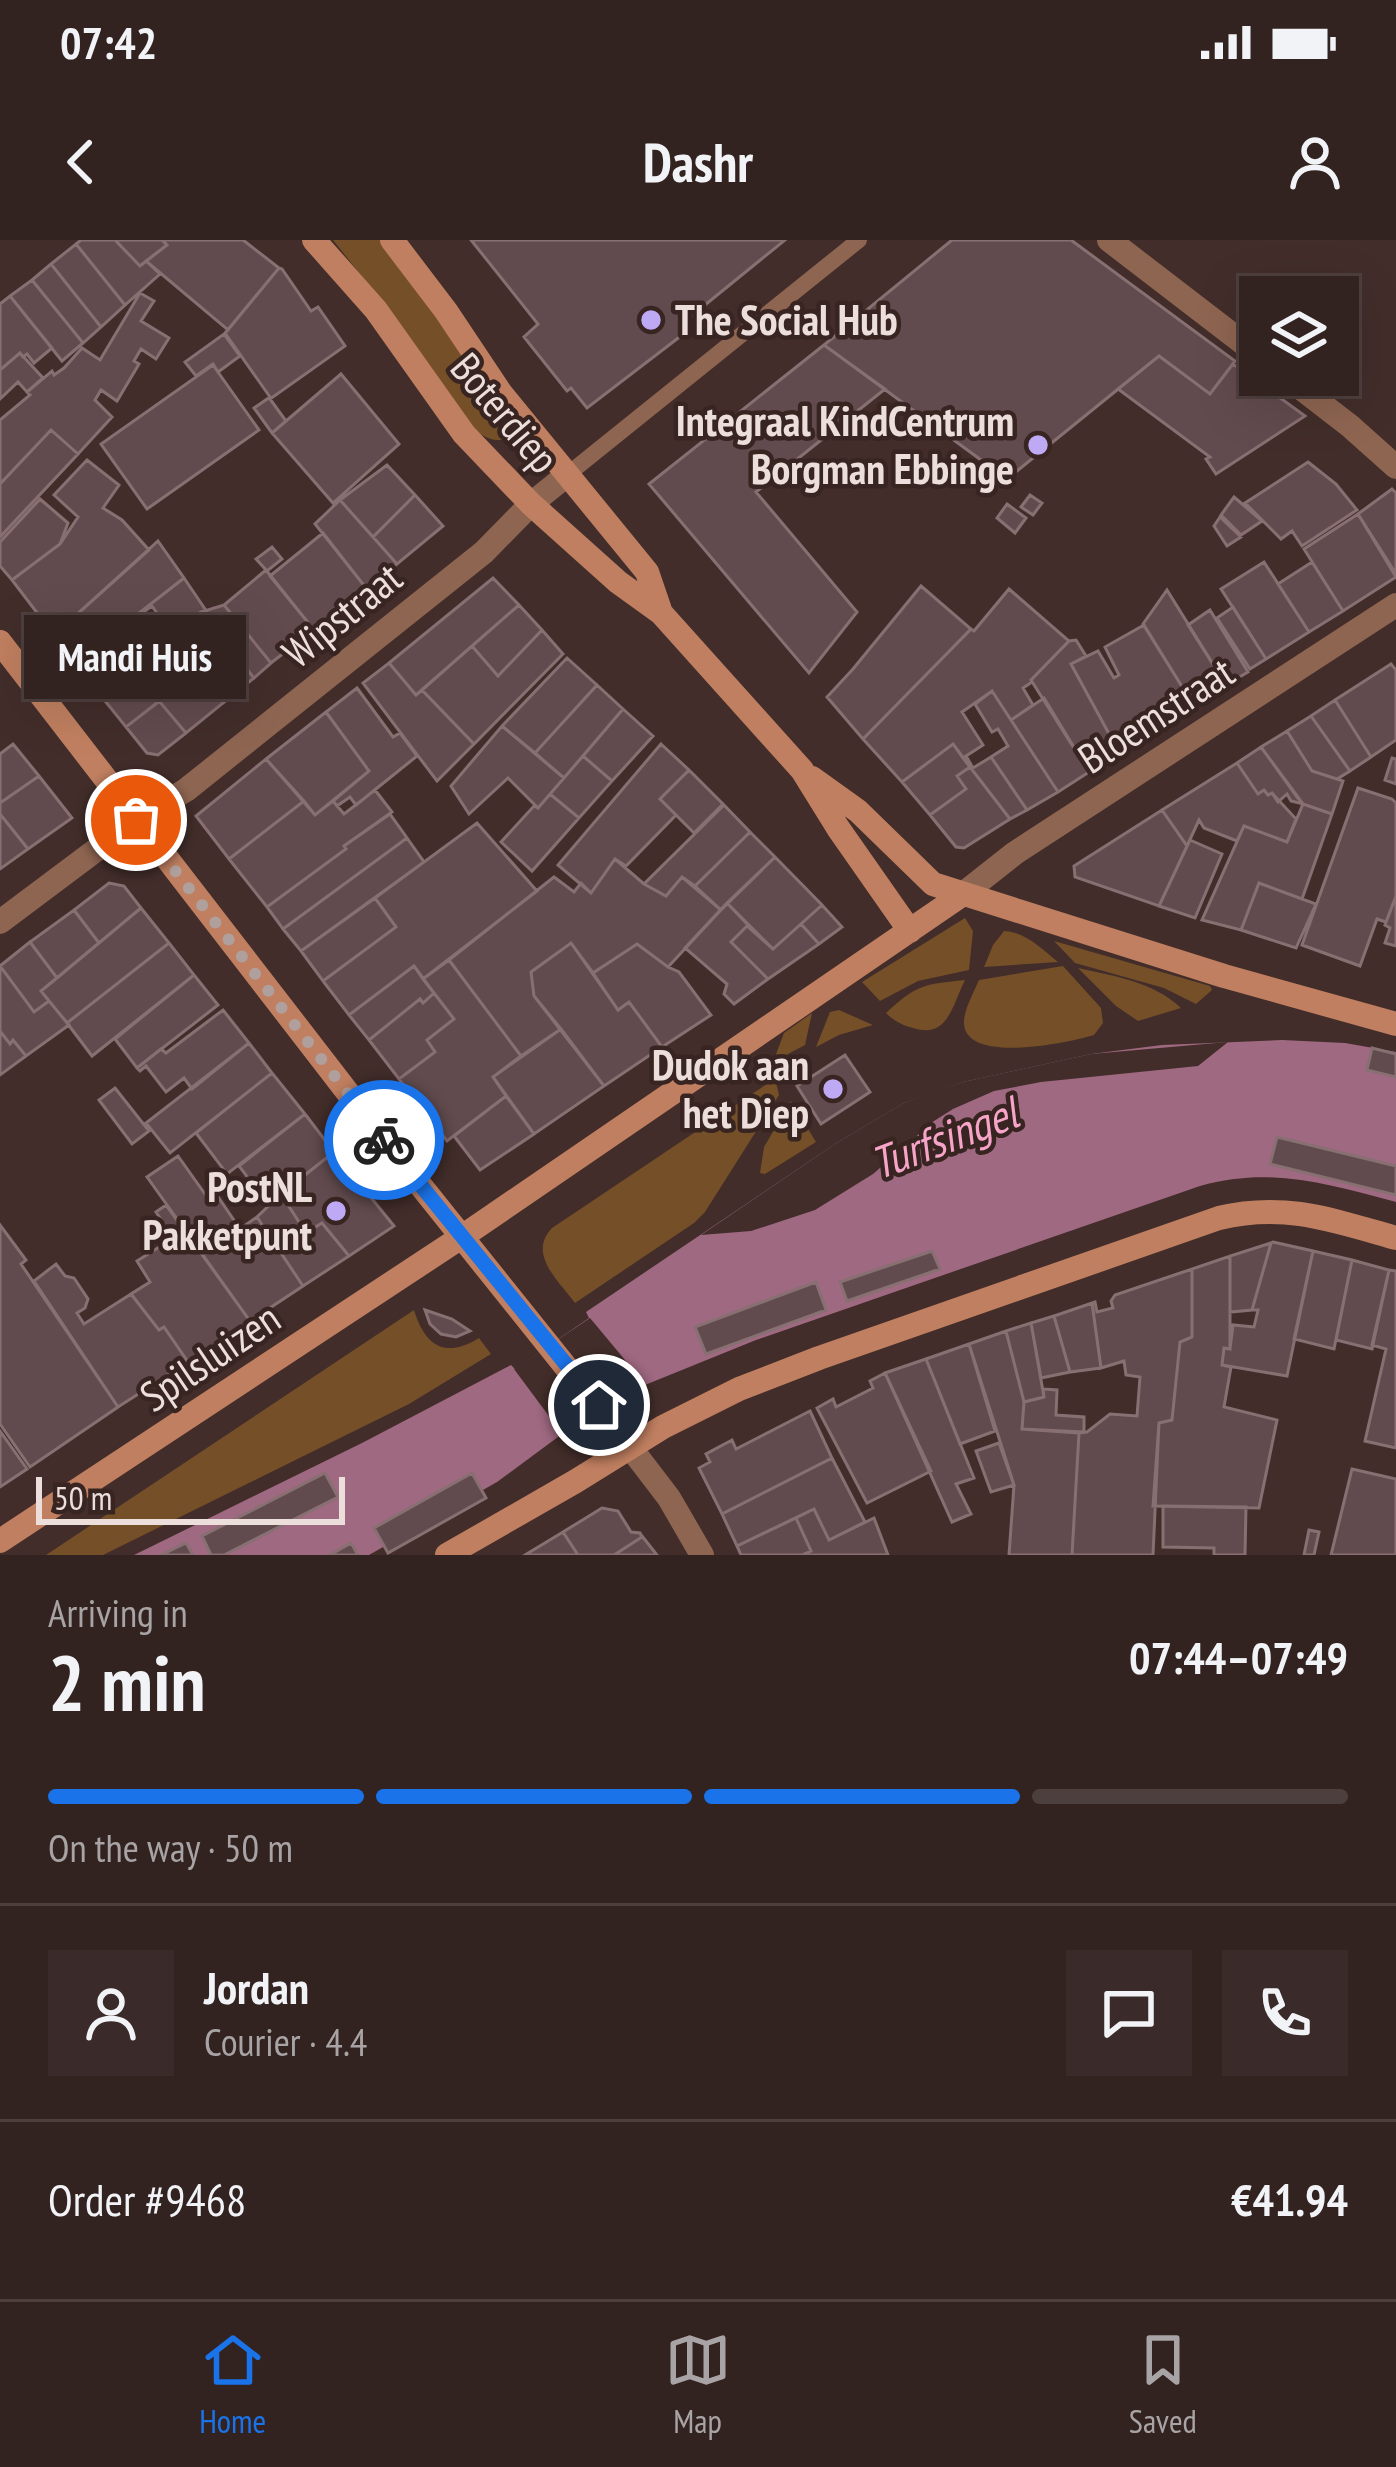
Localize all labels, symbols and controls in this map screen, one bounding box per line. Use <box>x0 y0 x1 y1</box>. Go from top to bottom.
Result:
text: 07:42 <box>60 13 157 71</box>
text: Dashr <box>643 127 753 197</box>
icon: back <box>48 129 114 195</box>
icon: person <box>1282 129 1348 195</box>
map controls <box>1239 276 1359 396</box>
button: layers <box>1239 276 1359 396</box>
place label: The Social Hub <box>675 292 898 347</box>
marker: The Social Hub <box>638 307 664 333</box>
street label: Boterdiep <box>439 341 572 484</box>
place label: Integraal KindCentrum Borgman Ebbinge <box>676 393 1014 496</box>
marker: Integraal KindCentrum Borgman Ebbinge <box>1025 432 1051 458</box>
street label: Wipstraat <box>271 550 413 679</box>
callout: Mandi Huis <box>25 616 247 700</box>
text: Mandi Huis <box>58 631 212 682</box>
street label: Bloemstraat <box>1067 644 1244 785</box>
pin <box>85 769 187 871</box>
icon: bag <box>103 787 169 853</box>
place label: Dudok aan het Diep <box>652 1037 809 1140</box>
marker: Dudok aan het Diep <box>820 1076 846 1102</box>
courier <box>324 1080 444 1200</box>
water label: Turfsingel <box>862 1081 1029 1192</box>
icon: bike <box>351 1107 417 1173</box>
place label: PostNL Pakketpunt <box>143 1159 312 1262</box>
marker: PostNL Pakketpunt <box>323 1198 349 1224</box>
street label: Spilsluizen <box>129 1290 290 1423</box>
pin <box>548 1354 650 1456</box>
icon: home <box>566 1372 632 1438</box>
scale bar <box>36 1471 345 1524</box>
text: 50 m <box>54 1476 112 1519</box>
text: Arriving in <box>48 1587 188 1638</box>
text: 07:44–07:49 <box>1129 1628 1348 1686</box>
text: 2 min <box>48 1632 206 1733</box>
text: On the way · 50 m <box>48 1822 293 1873</box>
button: person <box>48 1950 174 2076</box>
button: chat <box>1066 1950 1192 2076</box>
button: phone <box>1222 1950 1348 2076</box>
text: Jordan <box>204 1958 309 2016</box>
text: Courier · 4.4 <box>204 2016 367 2067</box>
text: Order #9468 <box>48 2170 246 2228</box>
text: €41.94 <box>1231 2170 1348 2228</box>
tab: Home <box>199 2327 266 2442</box>
tab: Map <box>665 2327 731 2442</box>
tab: Saved <box>1129 2327 1197 2442</box>

